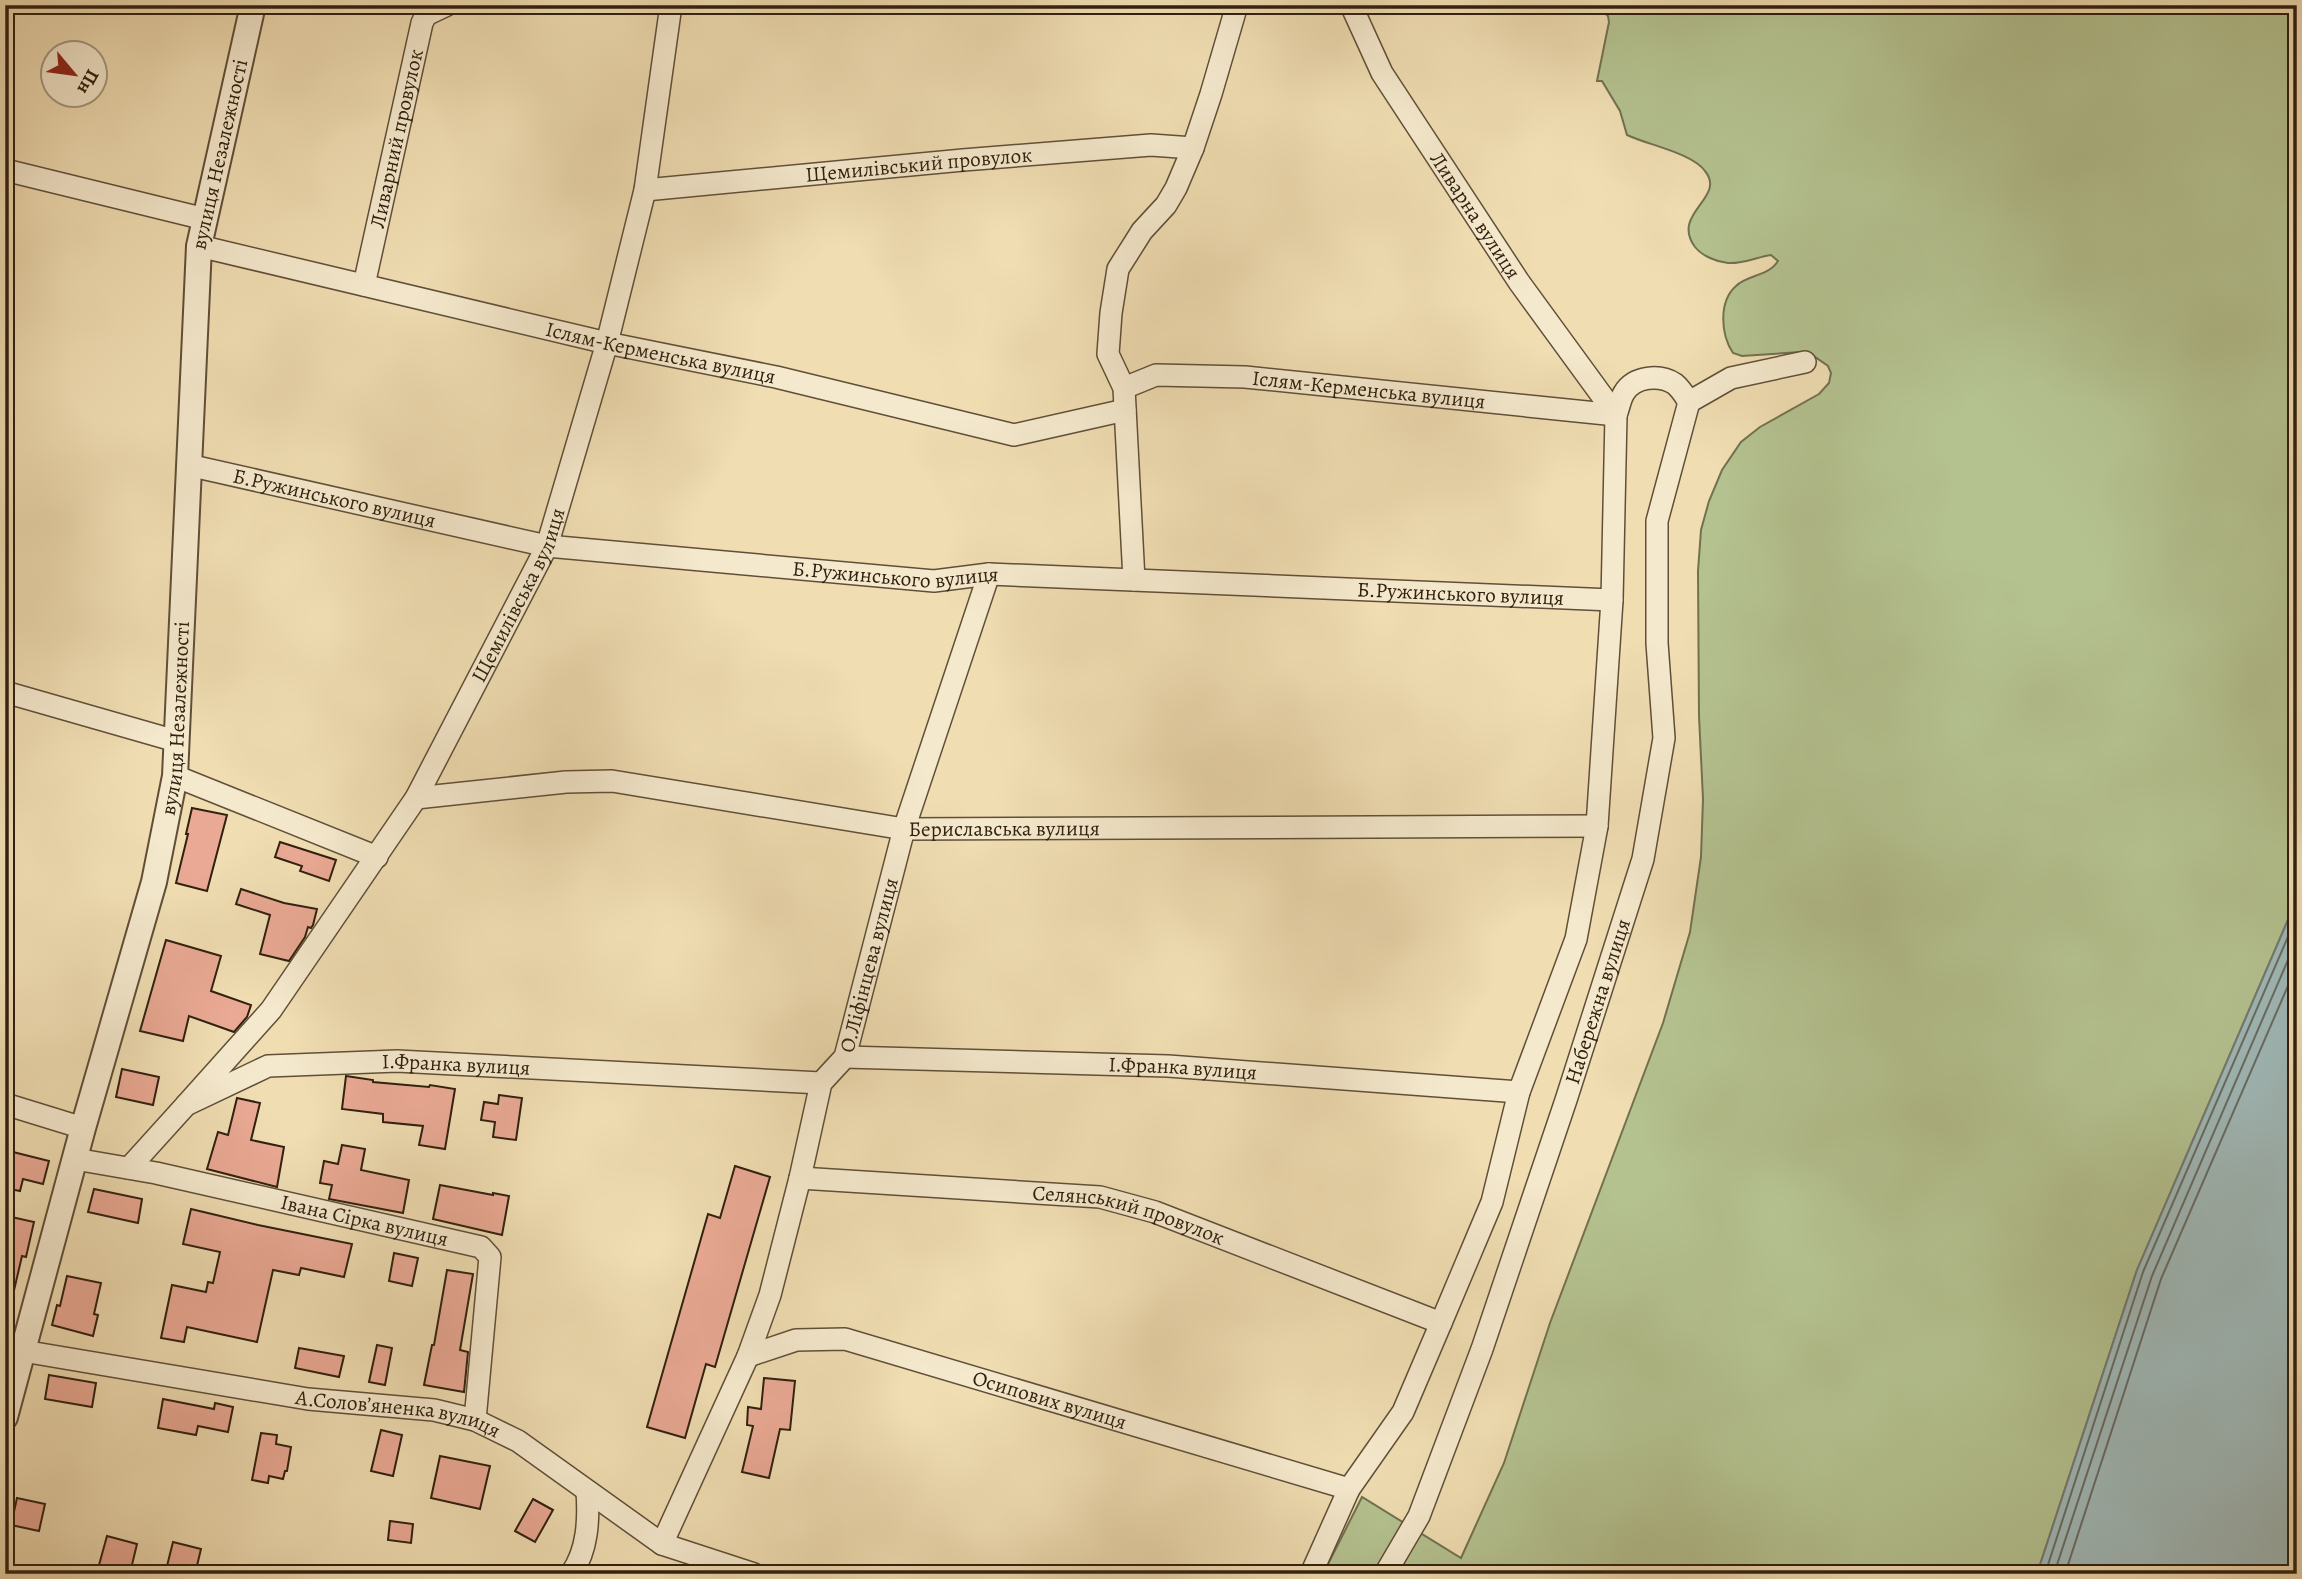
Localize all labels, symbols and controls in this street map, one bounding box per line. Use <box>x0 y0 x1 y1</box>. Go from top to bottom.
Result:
north arrow <box>38 38 108 108</box>
street label: Ливарний провулок <box>363 46 430 231</box>
street label: вулиця Незалежності <box>185 56 255 252</box>
text: Пн <box>71 65 105 99</box>
street label: Щемилівський провулок <box>804 141 1033 189</box>
street label: Ливарна вулиця <box>1423 146 1527 284</box>
street label: Іслям-Керменська вулиця <box>543 315 778 391</box>
street label: Іслям-Керменська вулиця <box>1251 364 1487 416</box>
street label: Б.Ружинського вулиця <box>230 462 438 534</box>
street label: Щемилівська вулиця <box>465 505 571 687</box>
street label: Б.Ружинського вулиця <box>791 554 999 595</box>
street label: Б.Ружинського вулиця <box>1356 575 1565 612</box>
street label: вулиця Незалежності <box>154 621 196 818</box>
street label: Бериславська вулиця <box>908 814 1100 843</box>
street label: О.Ліфінцева вулиця <box>833 875 905 1055</box>
street label: Набережна вулиця <box>1558 915 1637 1088</box>
street label: І.Франка вулиця <box>381 1047 531 1082</box>
street label: І.Франка вулиця <box>1108 1050 1258 1087</box>
street label: Селянський провулок <box>1032 1179 1229 1252</box>
street label: Івана Сірка вулиця <box>278 1188 451 1253</box>
street label: Осипових вулиця <box>969 1364 1130 1436</box>
street label: А.Солов’яненка вулиця <box>293 1383 505 1444</box>

